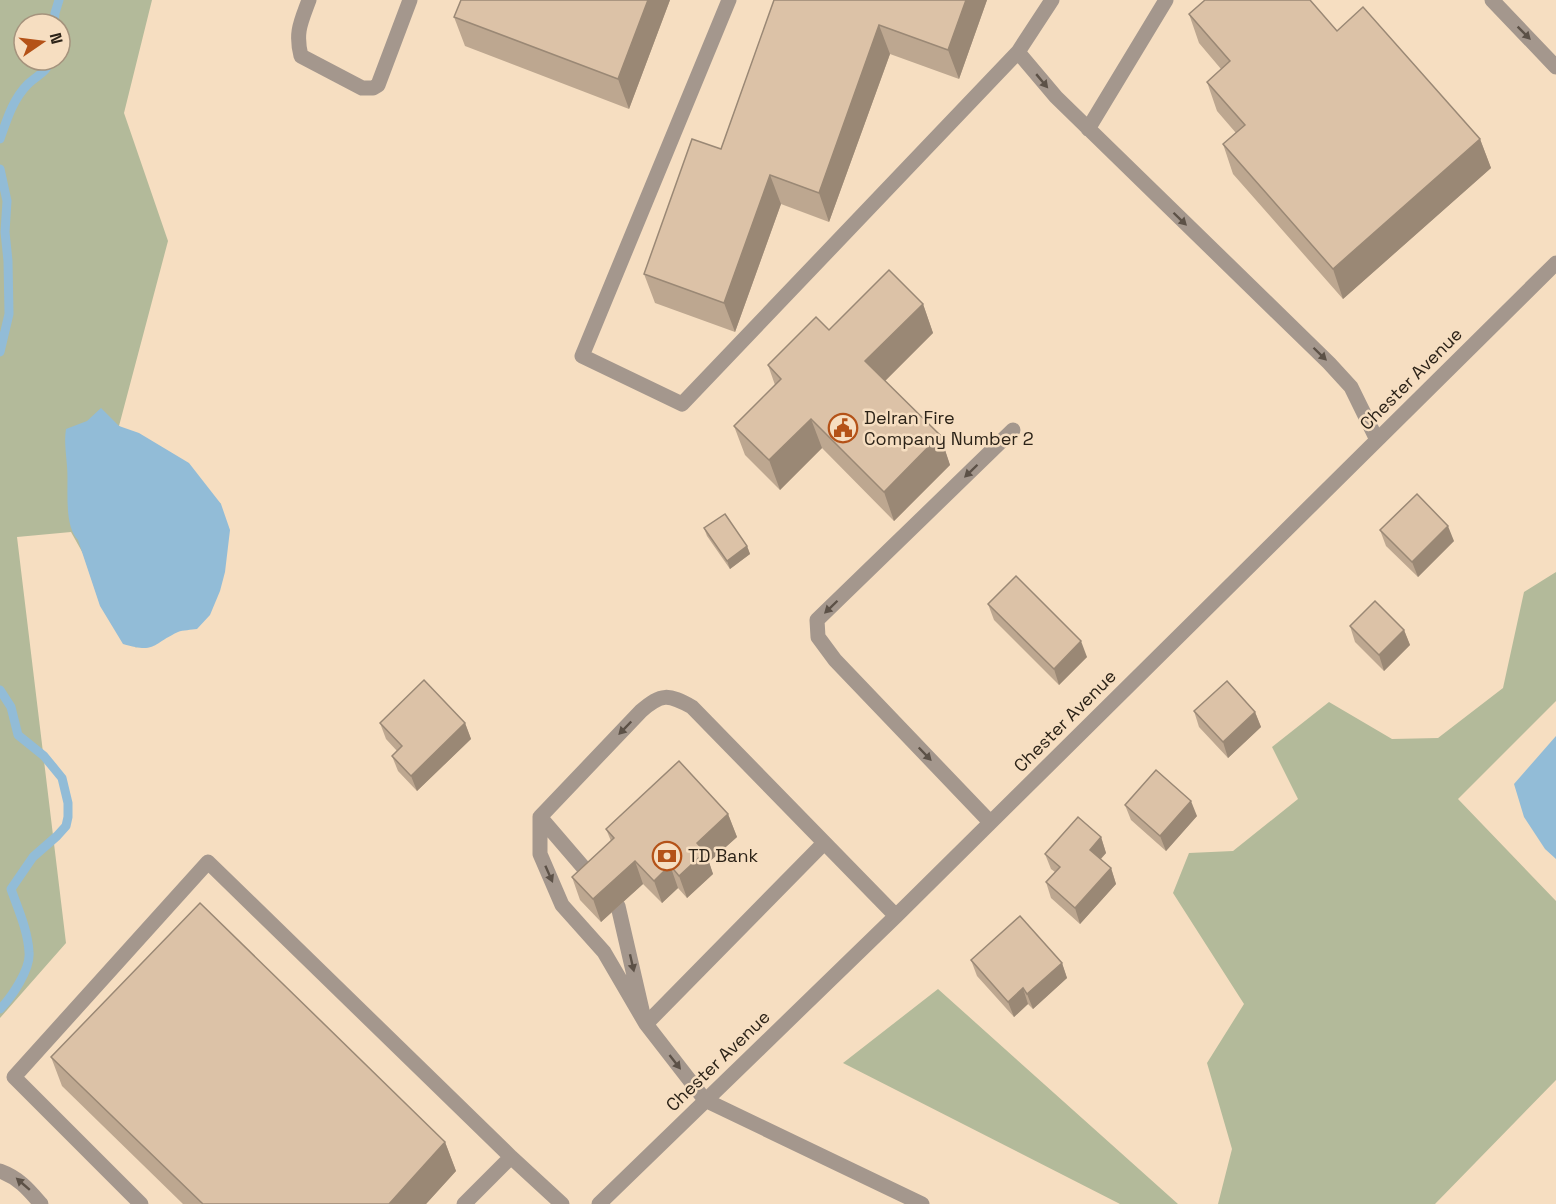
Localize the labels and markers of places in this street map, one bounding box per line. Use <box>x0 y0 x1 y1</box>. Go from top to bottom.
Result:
place label: Delran Fire Company Number 2 <box>864 406 1034 450</box>
public building icon: Delran Fire Company Number 2 <box>827 412 859 444</box>
bank icon: TD Bank <box>651 840 683 872</box>
place label: TD Bank <box>688 844 758 867</box>

